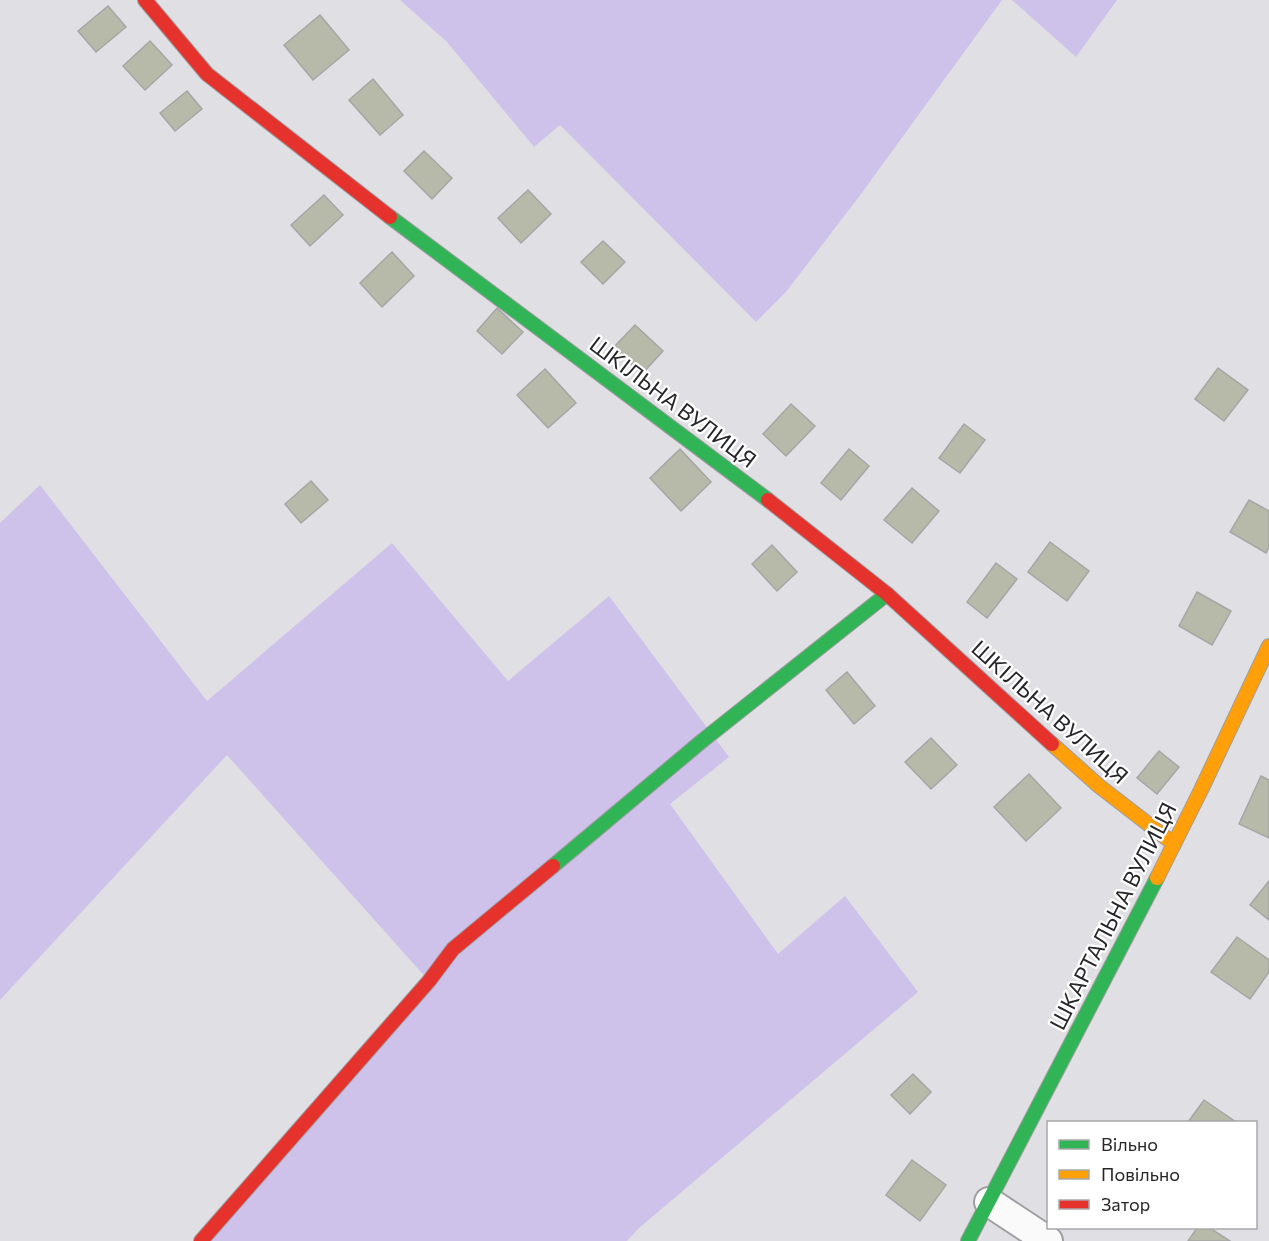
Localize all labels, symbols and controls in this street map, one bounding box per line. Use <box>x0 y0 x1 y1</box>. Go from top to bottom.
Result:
street label: ШКІЛЬНА ВУЛИЦЯ <box>585 330 762 473</box>
street label: ШКІЛЬНА ВУЛИЦЯ <box>966 634 1134 789</box>
street label: ШКАРТАЛЬНА ВУЛИЦЯ <box>1043 798 1182 1034</box>
legend <box>1047 1121 1257 1229</box>
text: Вільно <box>1101 1133 1158 1155</box>
text: Повільно <box>1101 1163 1180 1185</box>
text: Затор <box>1101 1193 1150 1215</box>

